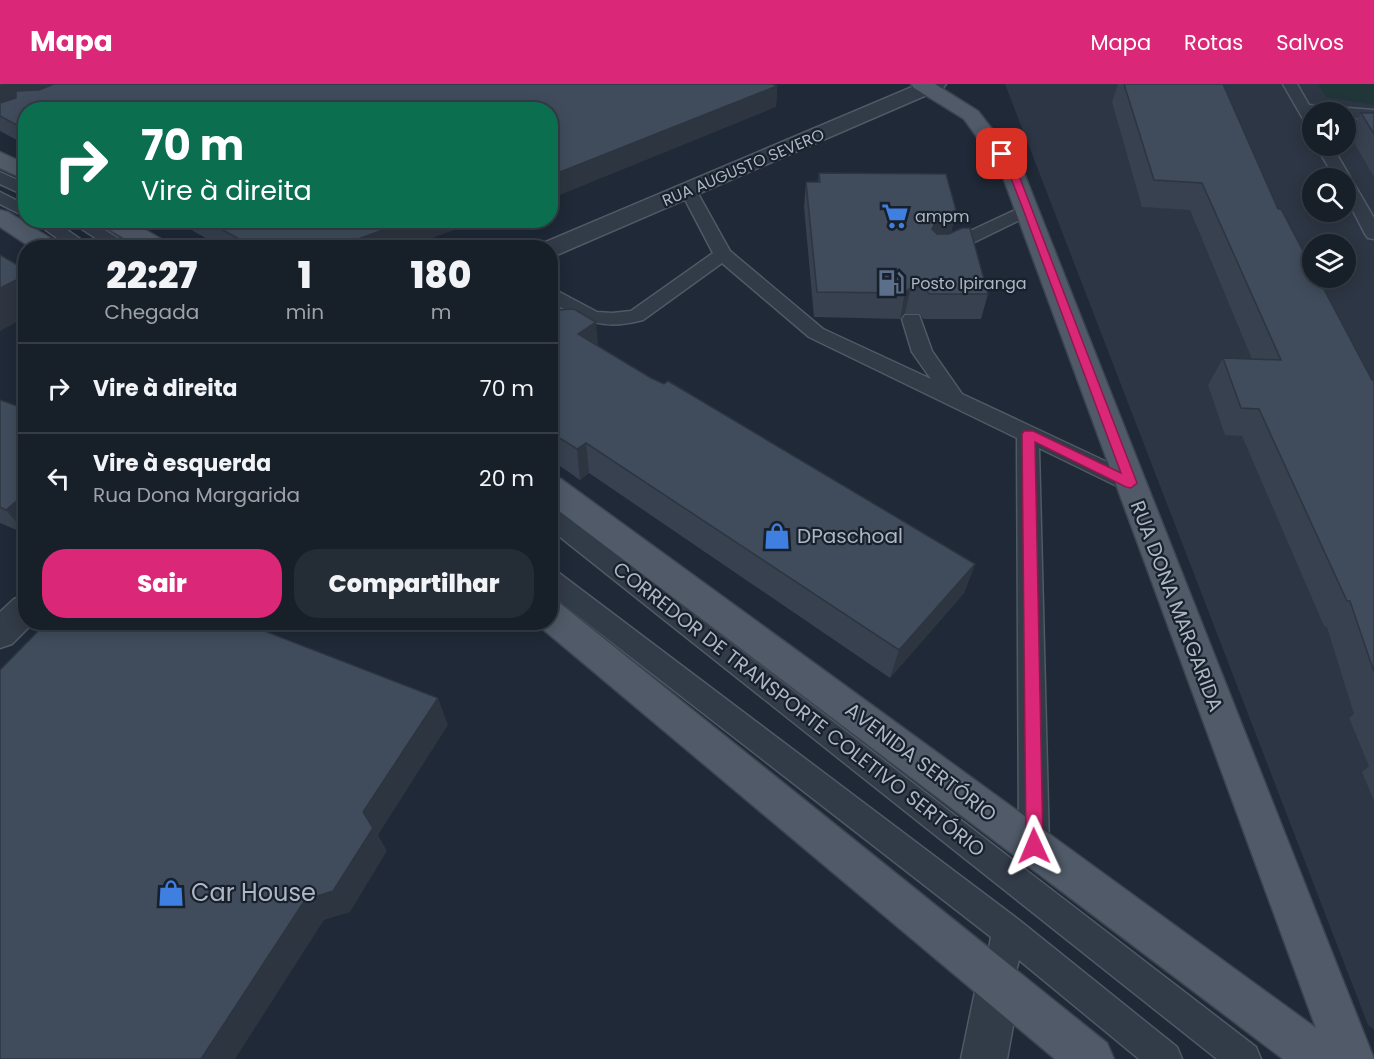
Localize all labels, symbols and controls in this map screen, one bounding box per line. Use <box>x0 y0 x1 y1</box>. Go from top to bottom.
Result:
text: Mapa <box>30 22 113 61</box>
text: Mapa <box>1090 28 1151 57</box>
text: Rotas <box>1184 28 1243 57</box>
text: Salvos <box>1276 28 1344 57</box>
map controls <box>1302 102 1356 288</box>
button: sound <box>1302 102 1356 156</box>
text: 70 m <box>141 116 244 175</box>
street label: RUA AUGUSTO SEVERO <box>659 123 828 212</box>
icon: right <box>42 126 120 204</box>
pin <box>976 128 1027 179</box>
icon: arrive <box>985 137 1018 170</box>
button: search <box>1302 168 1356 222</box>
text: Vire à direita <box>141 172 312 209</box>
supermarket icon: ampm <box>880 201 910 231</box>
place label: ampm <box>915 205 970 228</box>
button: layers <box>1302 234 1356 288</box>
text: 22:27 <box>106 250 197 301</box>
text: 1 <box>298 250 312 301</box>
text: 180 <box>410 250 472 301</box>
fuel station icon: Posto Ipiranga <box>876 268 906 298</box>
place label: Posto Ipiranga <box>911 272 1027 295</box>
text: Chegada <box>104 298 199 326</box>
text: min <box>286 298 324 326</box>
text: m <box>431 298 451 326</box>
icon: right <box>42 372 75 405</box>
text: Vire à direita <box>93 373 238 404</box>
text: 70 m <box>480 373 534 404</box>
text: Vire à esquerda <box>93 448 271 479</box>
icon: left <box>42 462 75 495</box>
text: 20 m <box>479 463 534 494</box>
text: Rua Dona Margarida <box>93 481 300 509</box>
street label: RUA DONA MARGARIDA <box>1124 497 1230 715</box>
shop icon: DPaschoal <box>762 521 792 551</box>
place label: DPaschoal <box>797 522 903 550</box>
button: Sair <box>42 549 282 618</box>
button: Compartilhar <box>294 549 534 618</box>
street label: CORREDOR DE TRANSPORTE COLETIVO SERTÓRIO <box>607 555 991 863</box>
street label: AVENIDA SERTÓRIO <box>840 696 1002 828</box>
position arrow <box>1002 814 1066 878</box>
place label: Car House <box>191 876 316 909</box>
shop icon: Car House <box>156 878 186 908</box>

